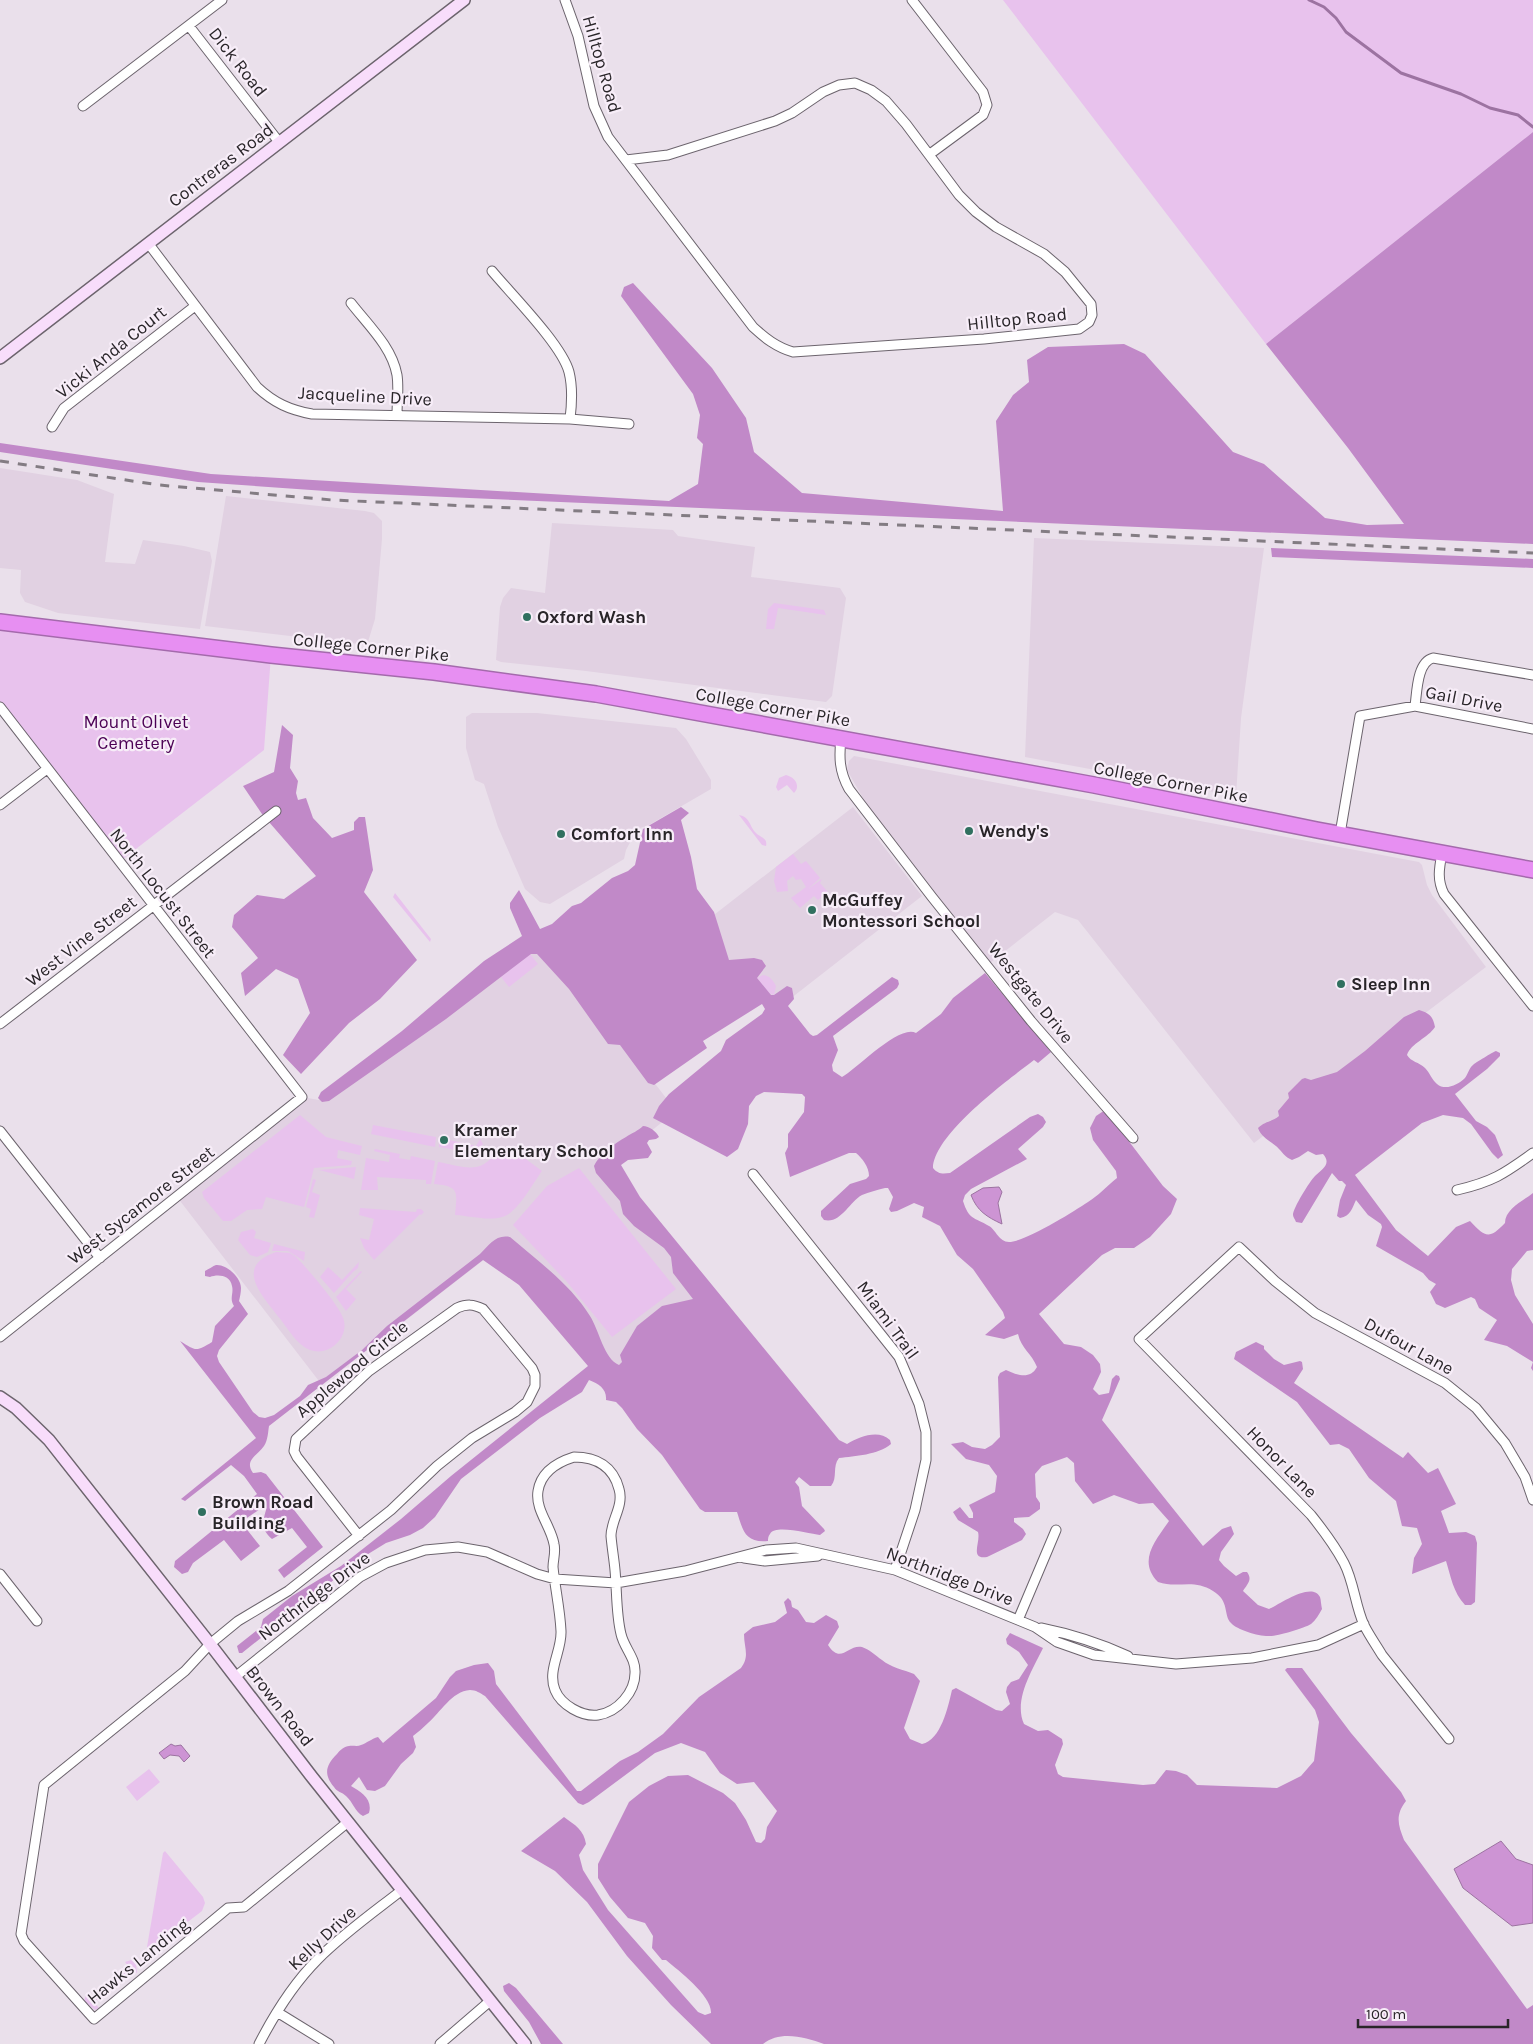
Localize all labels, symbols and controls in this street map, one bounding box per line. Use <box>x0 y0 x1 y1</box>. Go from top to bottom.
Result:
street label: Hilltop Road <box>578 13 626 115</box>
street label: Dick Road <box>204 23 272 101</box>
street label: Contreras Road <box>164 118 278 212</box>
street label: Vicki Anda Court <box>51 301 171 403</box>
street label: Hilltop Road <box>966 303 1068 335</box>
street label: Jacqueline Drive <box>298 382 432 410</box>
place label: Oxford Wash <box>537 606 646 628</box>
marker: Oxford Wash <box>521 611 533 623</box>
street label: College Corner Pike <box>292 628 450 666</box>
street label: Gail Drive <box>1424 681 1504 717</box>
street label: College Corner Pike <box>694 683 852 731</box>
park label: Mount Olivet Cemetery <box>84 711 189 754</box>
street label: College Corner Pike <box>1092 756 1250 808</box>
place label: Wendy's <box>979 820 1049 842</box>
place label: Comfort Inn <box>571 823 673 845</box>
street label: North Locust Street <box>105 824 221 963</box>
marker: Wendy's <box>963 825 975 837</box>
marker: Comfort Inn <box>555 828 567 840</box>
place label: McGuffey Montessori School <box>822 889 981 932</box>
street label: West Vine Street <box>21 891 141 991</box>
marker: McGuffey Montessori School <box>806 904 818 916</box>
street label: Westgate Drive <box>984 938 1078 1048</box>
place label: Sleep Inn <box>1351 973 1430 995</box>
marker: Sleep Inn <box>1335 978 1347 990</box>
place label: Kramer Elementary School <box>454 1119 614 1162</box>
marker: Kramer Elementary School <box>438 1134 450 1146</box>
street label: West Sycamore Street <box>63 1141 219 1269</box>
street label: Miami Trail <box>852 1277 924 1363</box>
street label: Dufour Lane <box>1360 1312 1458 1380</box>
street label: Applewood Circle <box>291 1316 413 1422</box>
street label: Honor Lane <box>1242 1421 1322 1503</box>
place label: Brown Road Building <box>212 1491 314 1534</box>
marker: Brown Road Building <box>196 1506 208 1518</box>
street label: Northridge Drive <box>883 1542 1017 1610</box>
street label: Northridge Drive <box>254 1547 374 1645</box>
street label: Brown Road <box>241 1661 319 1751</box>
street label: Kelly Drive <box>283 1901 361 1975</box>
street label: Hawks Landing <box>82 1913 194 2009</box>
scale bar <box>1358 1996 1508 2028</box>
text: 100 m <box>1366 2005 1406 2023</box>

